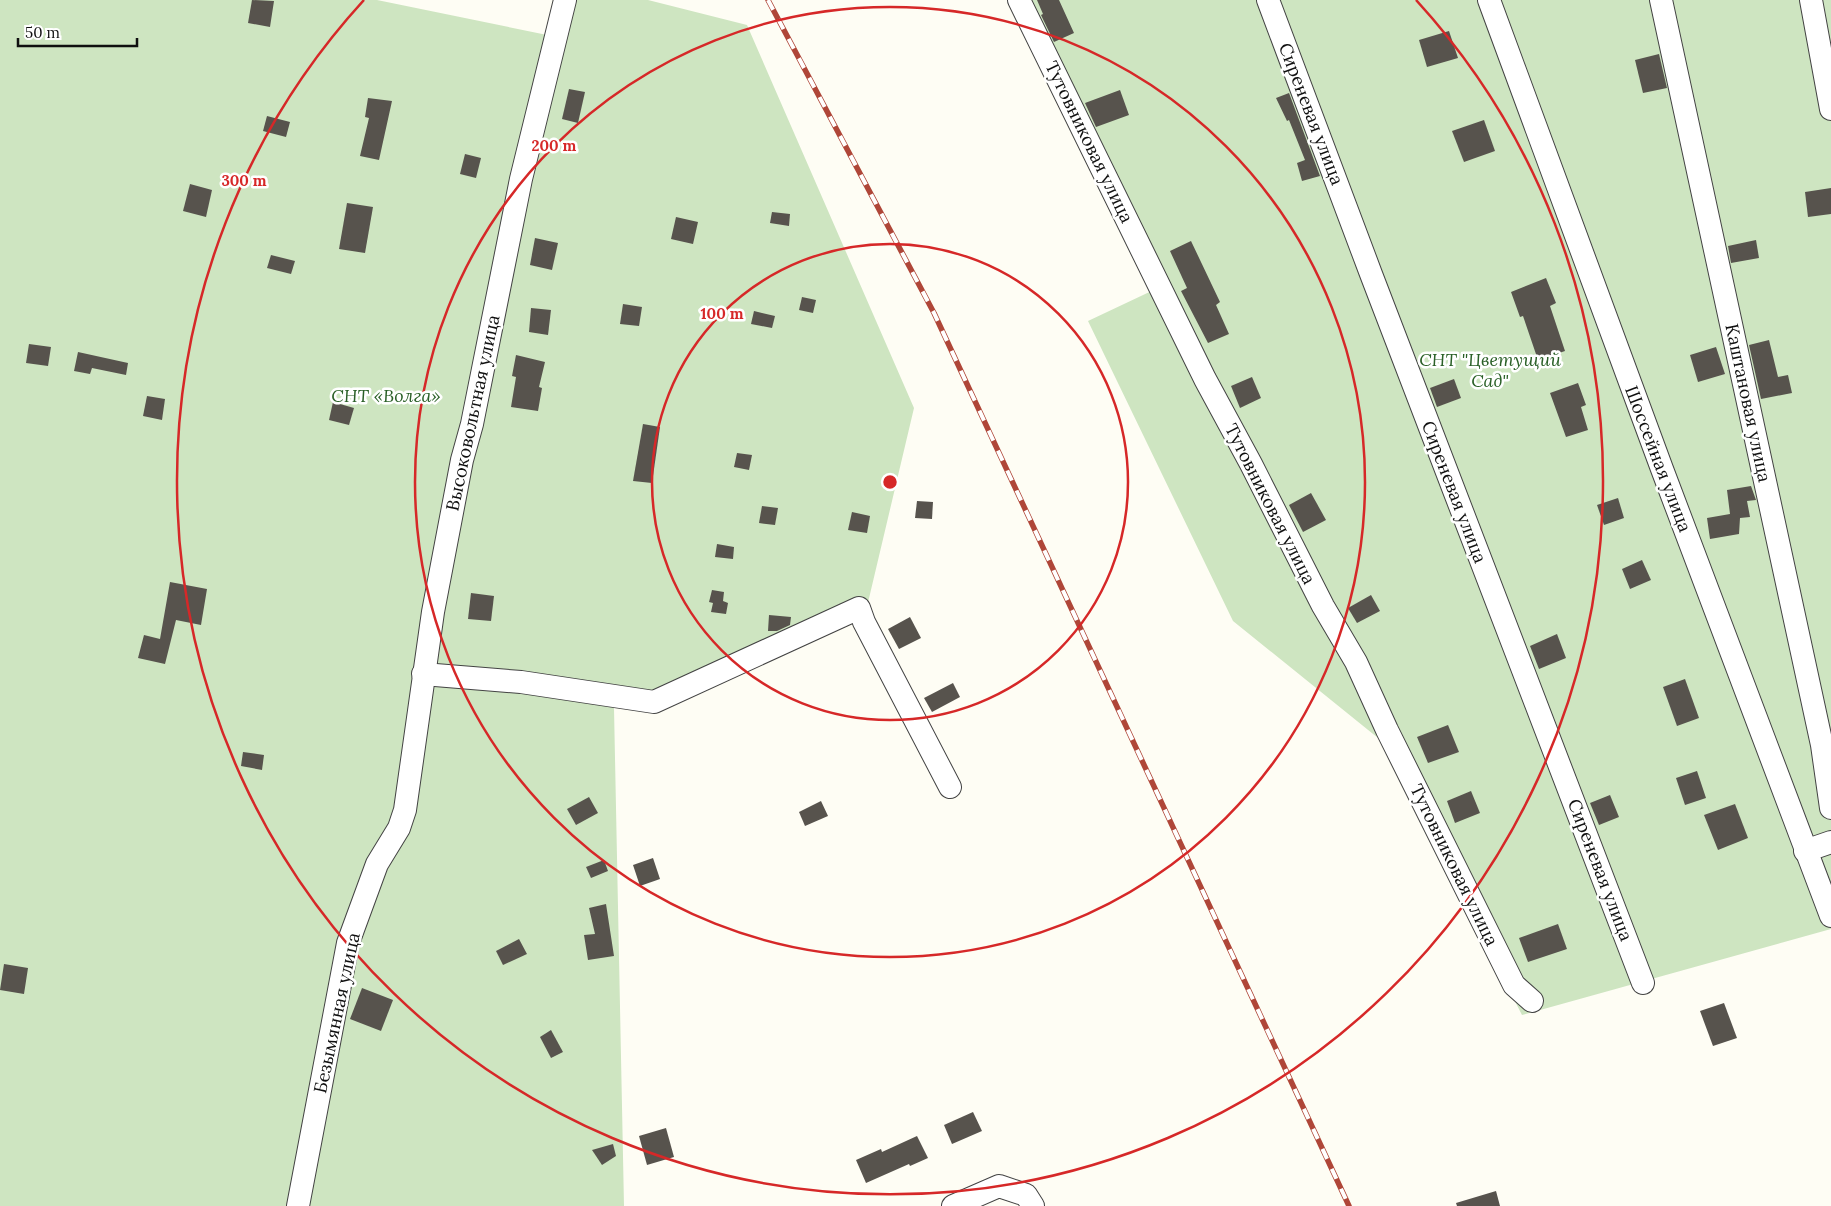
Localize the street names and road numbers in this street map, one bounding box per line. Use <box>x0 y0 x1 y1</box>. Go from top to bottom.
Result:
street label: Сиреневая улица <box>1274 40 1349 188</box>
street label: Тутовниковая улица <box>1040 57 1139 227</box>
street label: Высоковольтная улица <box>440 313 505 513</box>
street label: Каштановая улица <box>1720 322 1777 484</box>
street label: Шоссейная улица <box>1620 382 1697 535</box>
street label: Сиреневая улица <box>1417 418 1492 566</box>
street label: Тутовниковая улица <box>1220 420 1321 588</box>
street label: Тутовниковая улица <box>1405 780 1504 950</box>
street label: Сиреневая улица <box>1563 796 1638 944</box>
street label: Безымянная улица <box>308 930 365 1095</box>

